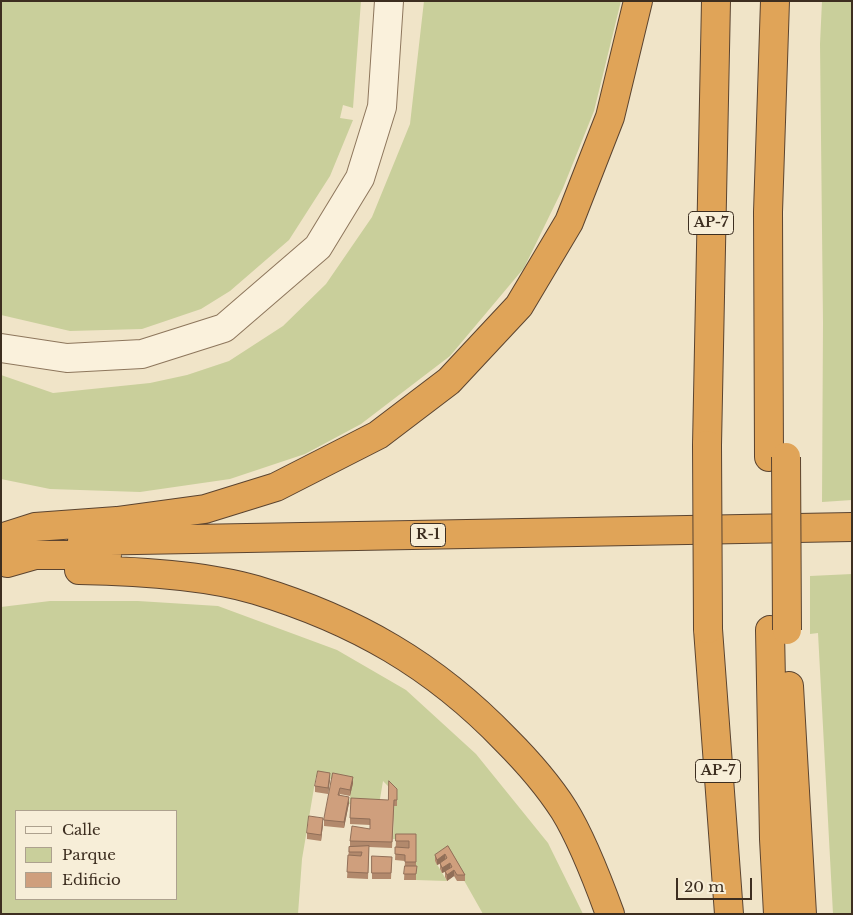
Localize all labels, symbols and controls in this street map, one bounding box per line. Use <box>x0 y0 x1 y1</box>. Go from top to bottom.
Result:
road number: AP-7 <box>688 212 734 234</box>
road number: R-1 <box>410 524 446 546</box>
road number: AP-7 <box>696 759 740 782</box>
legend <box>15 810 178 900</box>
text: Calle <box>62 820 101 839</box>
text: Parque <box>62 845 116 864</box>
scale bar <box>678 868 754 900</box>
text: Edificio <box>62 870 121 889</box>
text: 20 m <box>684 877 724 896</box>

